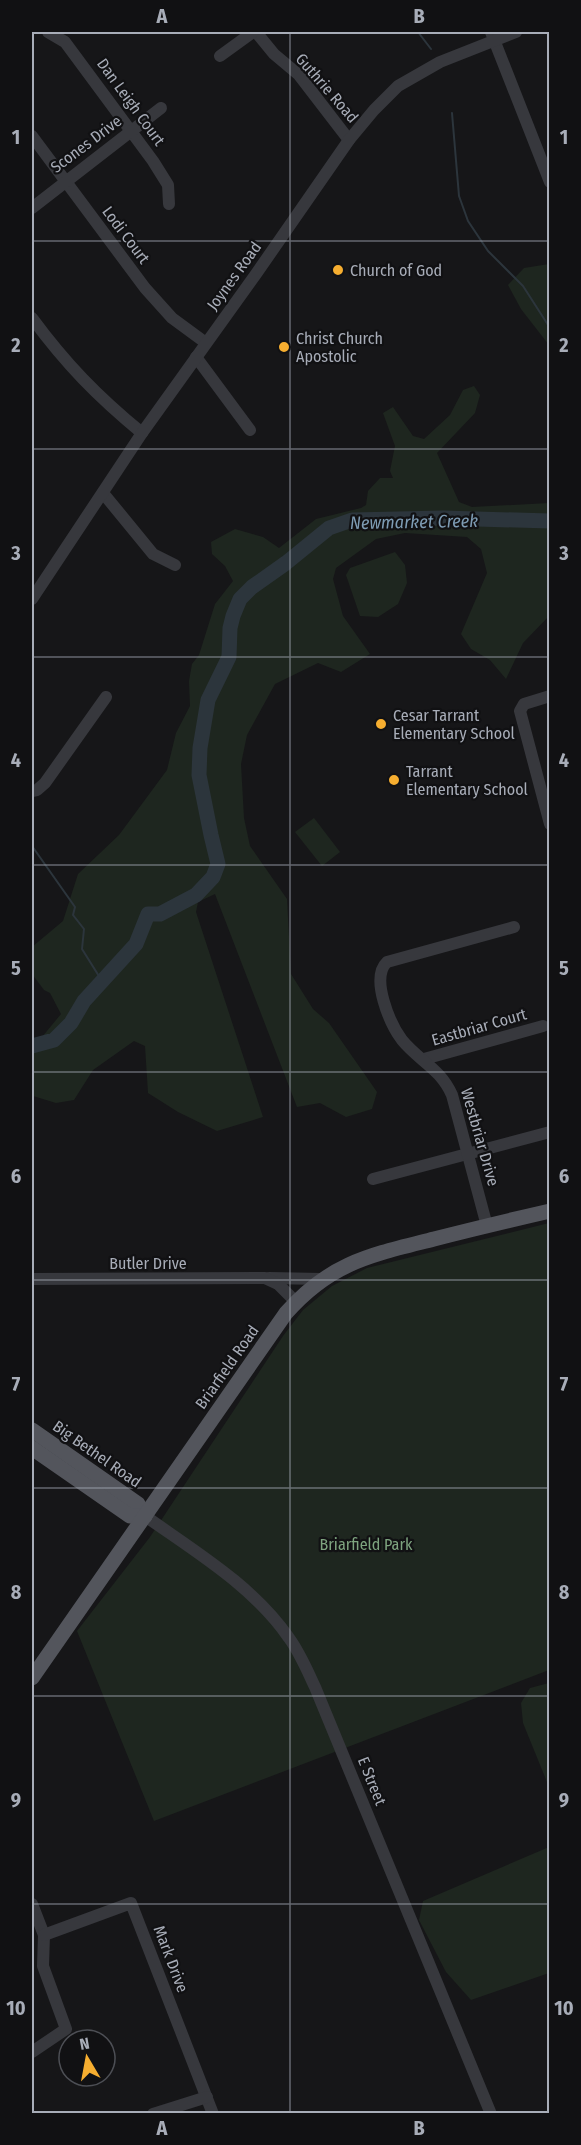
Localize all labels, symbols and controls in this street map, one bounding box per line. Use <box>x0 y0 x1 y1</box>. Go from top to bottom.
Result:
text: A <box>156 4 169 28</box>
text: B <box>413 4 425 28</box>
street label: Guthrie Road <box>292 49 362 127</box>
street label: Dan Leigh Court <box>93 55 169 150</box>
street label: Scones Drive <box>47 111 125 177</box>
text: 1 <box>12 125 20 149</box>
text: 1 <box>560 125 568 149</box>
street label: Lodi Court <box>98 203 154 268</box>
street label: Joynes Road <box>203 238 265 314</box>
place label: Church of God <box>350 261 442 280</box>
marker: Church of God <box>331 263 345 277</box>
place label: Christ Church Apostolic <box>296 329 383 366</box>
text: 2 <box>10 333 21 357</box>
text: 2 <box>558 333 569 357</box>
marker: Christ Church Apostolic <box>277 340 291 354</box>
water label: Newmarket Creek <box>350 510 478 534</box>
text: 3 <box>10 541 21 565</box>
text: 3 <box>558 541 569 565</box>
place label: Cesar Tarrant Elementary School <box>393 706 515 743</box>
marker: Cesar Tarrant Elementary School <box>374 717 388 731</box>
text: 4 <box>11 748 21 772</box>
text: 4 <box>559 748 569 772</box>
place label: Tarrant Elementary School <box>406 762 528 799</box>
marker: Tarrant Elementary School <box>387 773 401 787</box>
text: 5 <box>11 956 21 980</box>
text: 5 <box>559 956 569 980</box>
street label: Eastbriar Court <box>429 1004 529 1050</box>
street label: Westbriar Drive <box>457 1086 503 1188</box>
text: 6 <box>11 1164 21 1188</box>
text: 6 <box>559 1164 569 1188</box>
street label: Butler Drive <box>109 1254 187 1273</box>
street label: Briarfield Road <box>191 1322 263 1412</box>
text: 7 <box>12 1372 21 1396</box>
text: 7 <box>560 1372 569 1396</box>
street label: Big Bethel Road <box>49 1417 145 1491</box>
park label: Briarfield Park <box>320 1535 413 1554</box>
text: 8 <box>11 1580 22 1604</box>
text: 8 <box>559 1580 570 1604</box>
street label: E Street <box>354 1754 391 1809</box>
text: 9 <box>11 1788 21 1812</box>
text: 9 <box>559 1788 569 1812</box>
street label: Mark Drive <box>150 1923 192 1995</box>
text: 10 <box>6 1996 26 2020</box>
text: 10 <box>554 1996 574 2020</box>
north arrow <box>57 2028 117 2088</box>
text: N <box>78 2034 91 2054</box>
text: A <box>156 2116 169 2140</box>
text: B <box>413 2116 425 2140</box>

